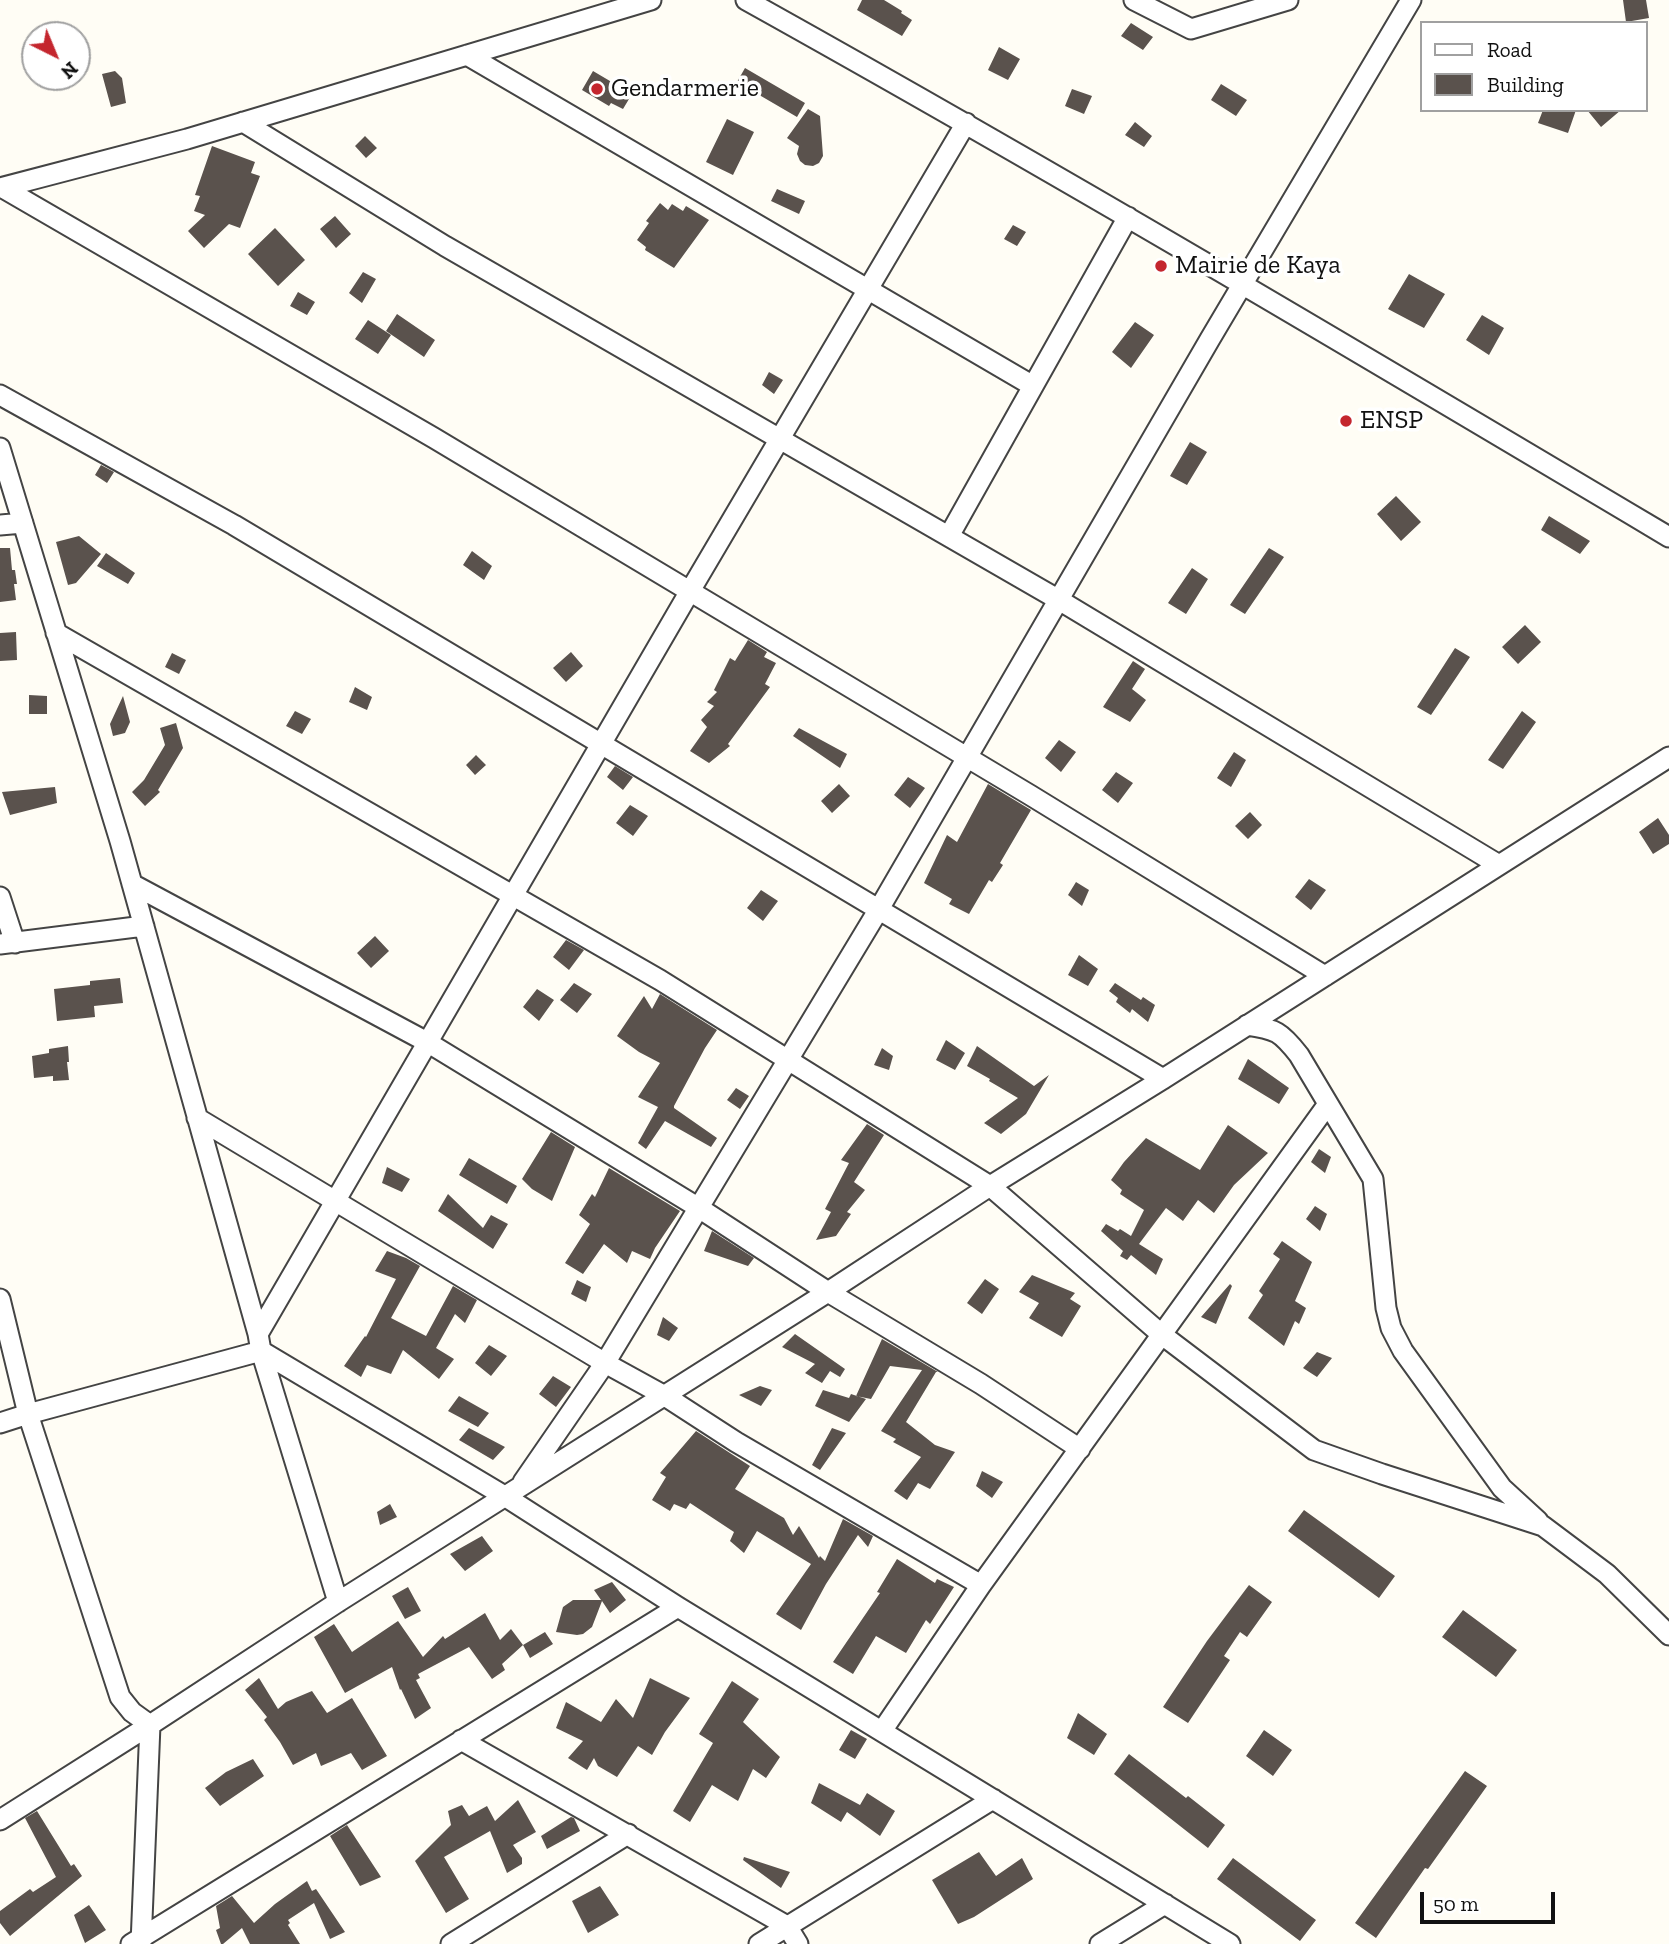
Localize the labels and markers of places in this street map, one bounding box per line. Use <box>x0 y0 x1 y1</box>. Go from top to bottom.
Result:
place label: Gendarmerie <box>611 73 759 105</box>
marker: Gendarmerie <box>589 81 605 97</box>
place label: Mairie de Kaya <box>1175 250 1341 282</box>
marker: Mairie de Kaya <box>1153 258 1169 274</box>
place label: ENSP <box>1360 405 1423 437</box>
marker: ENSP <box>1338 413 1354 429</box>

